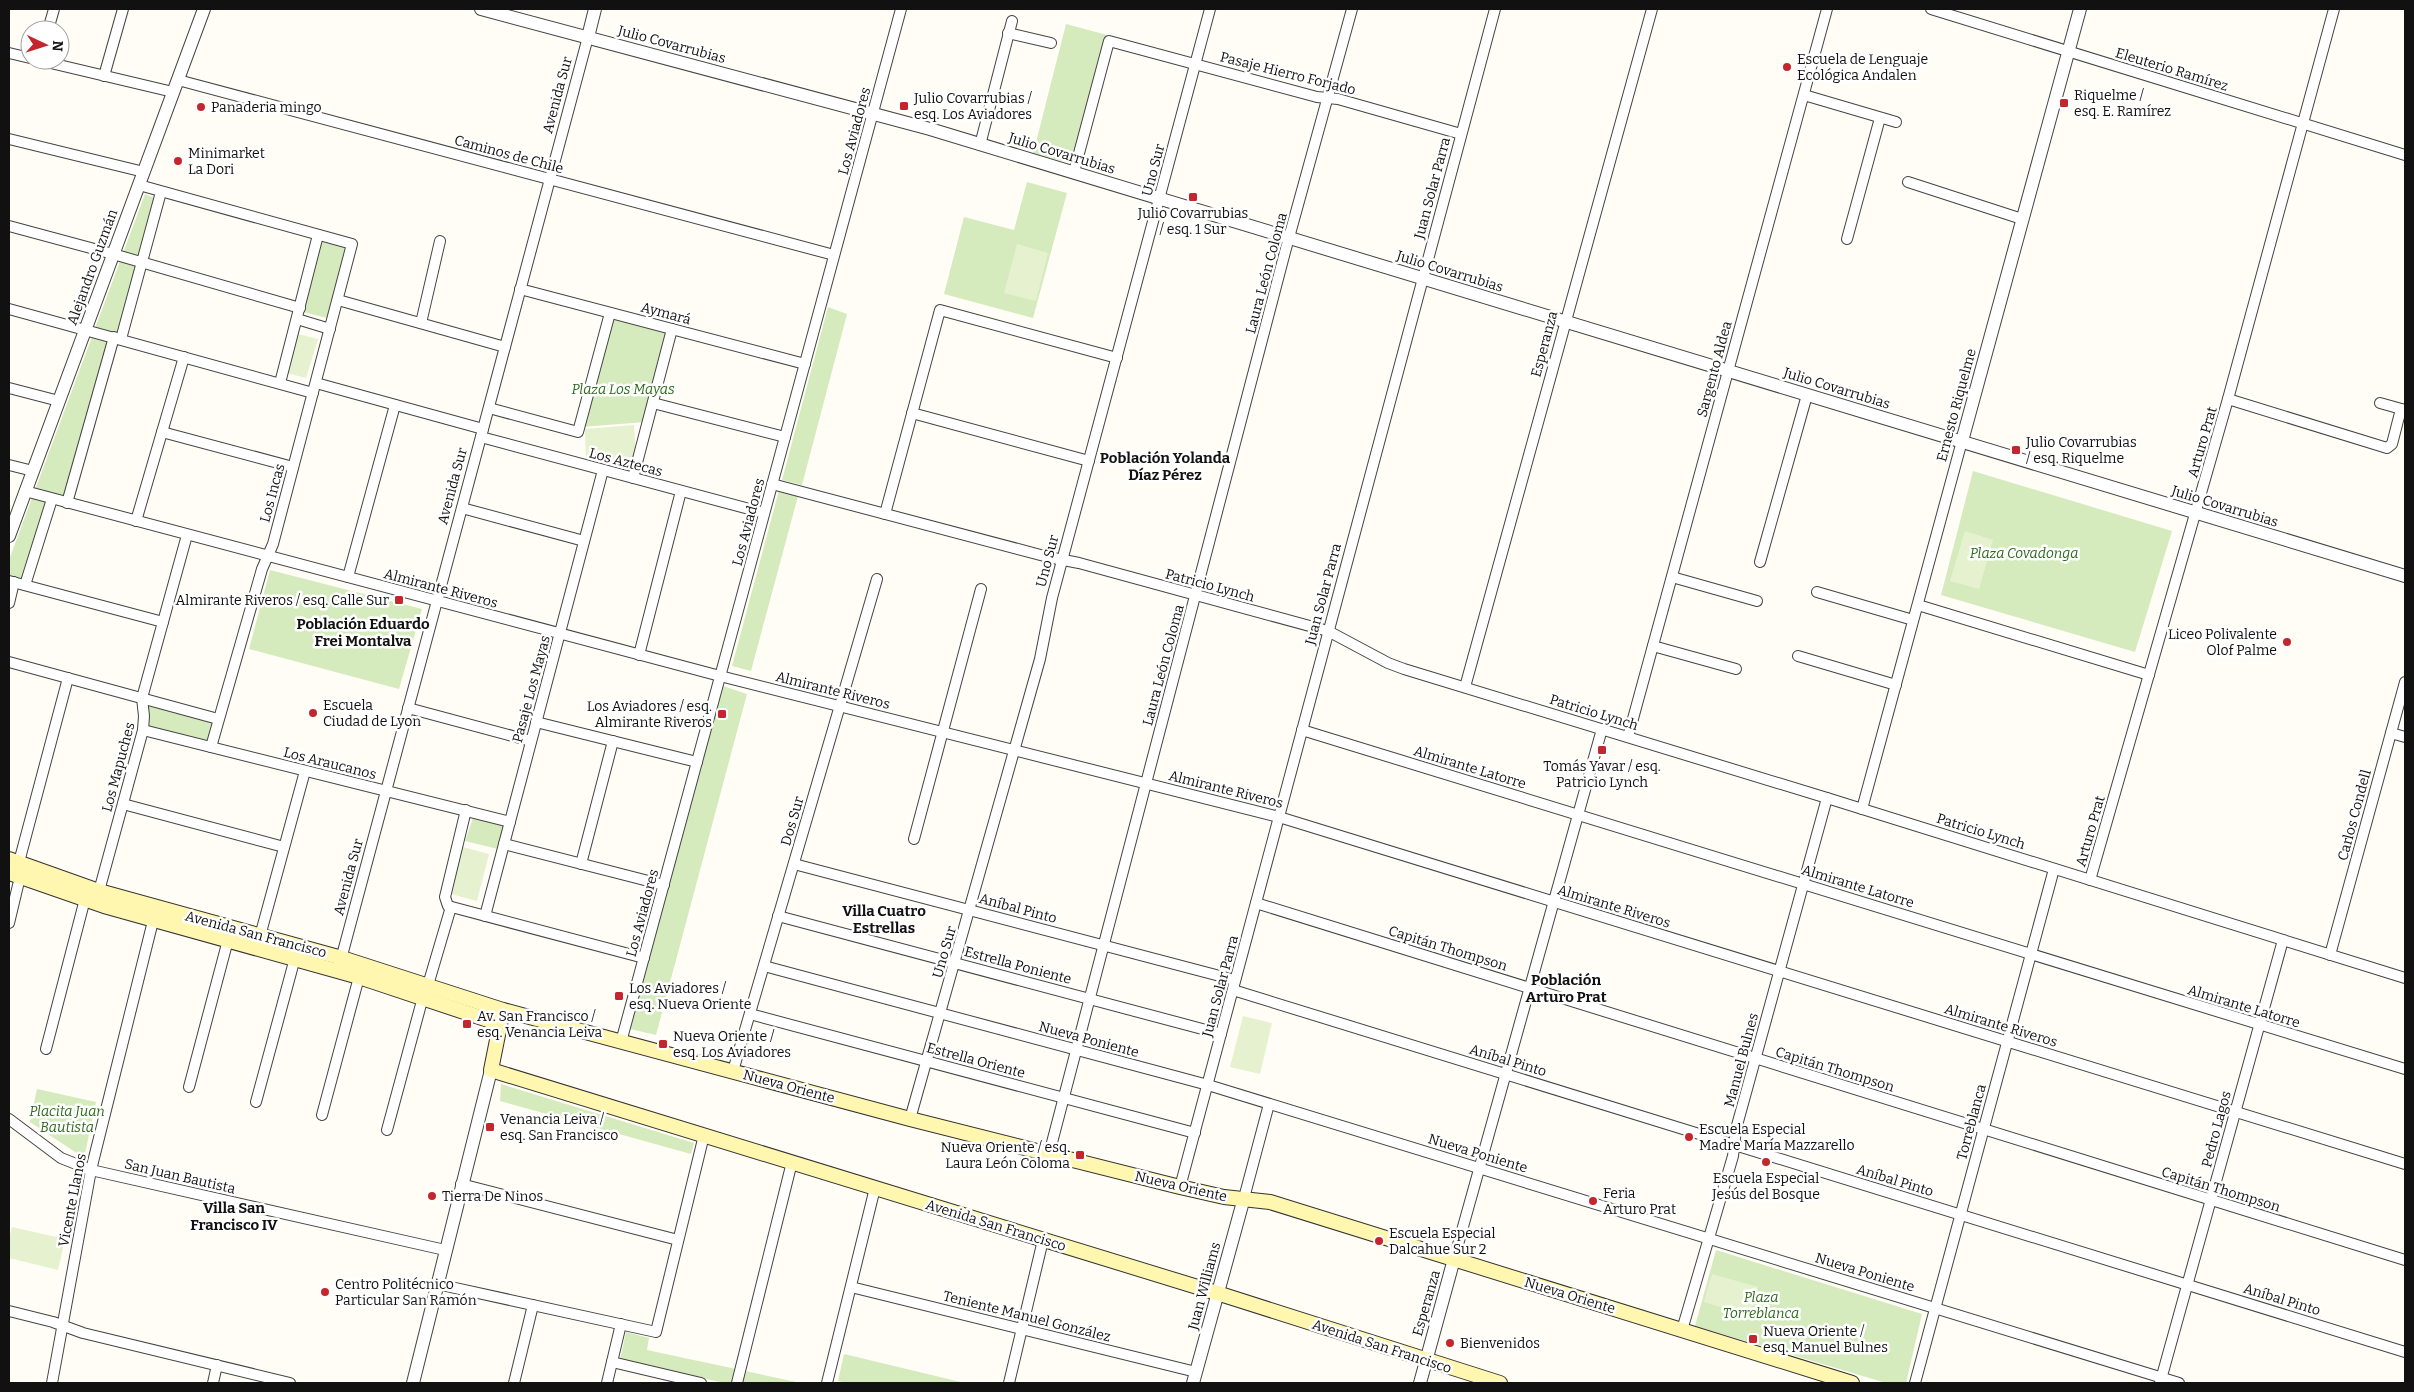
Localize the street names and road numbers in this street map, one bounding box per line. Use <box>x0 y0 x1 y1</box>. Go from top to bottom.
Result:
street label: Julio Covarrubias <box>615 22 727 67</box>
street label: Eleuterio Ramírez <box>2113 44 2231 95</box>
street label: Pasaje Hierro Forjado <box>1218 48 1357 99</box>
street label: Avenida Sur <box>539 55 576 135</box>
street label: Los Aviadores <box>835 86 874 177</box>
street label: Julio Covarrubias <box>1006 129 1117 178</box>
street label: Caminos de Chile <box>452 132 565 177</box>
street label: Juan Solar Parra <box>1411 135 1454 242</box>
street label: Uno Sur <box>1138 142 1169 198</box>
street label: Alejandro Guzmán <box>64 207 121 327</box>
street label: Laura León Coloma <box>1242 210 1291 336</box>
street label: Julio Covarrubias <box>1394 247 1505 296</box>
street label: Aymará <box>639 299 693 328</box>
street label: Esperanza <box>1527 309 1562 379</box>
street label: Sargento Aldea <box>1693 319 1736 419</box>
street label: Ernesto Riquelme <box>1933 347 1980 463</box>
street label: Julio Covarrubias <box>1781 364 1892 413</box>
street label: Arturo Prat <box>2184 405 2221 480</box>
street label: Los Aztecas <box>587 445 664 480</box>
street label: Avenida Sur <box>434 446 471 526</box>
street label: Los Incas <box>256 462 288 524</box>
street label: Los Aviadores <box>729 477 768 568</box>
street label: Julio Covarrubias <box>2169 482 2280 531</box>
street label: Uno Sur <box>1032 533 1063 589</box>
street label: Juan Solar Parra <box>1302 541 1345 648</box>
street label: Almirante Riveros <box>382 565 500 612</box>
street label: Patricio Lynch <box>1163 565 1257 606</box>
street label: Laura León Coloma <box>1139 602 1188 728</box>
street label: Pasaje Los Mayas <box>509 634 554 745</box>
street label: Almirante Riveros <box>774 668 892 713</box>
street label: Patricio Lynch <box>1547 691 1640 734</box>
street label: Los Mapuches <box>98 720 139 814</box>
street label: Almirante Latorre <box>1412 742 1528 793</box>
street label: Los Araucanos <box>282 744 378 783</box>
street label: Almirante Riveros <box>1167 767 1285 812</box>
street label: Carlos Condell <box>2334 768 2375 862</box>
street label: Arturo Prat <box>2072 794 2109 869</box>
street label: Dos Sur <box>777 795 808 848</box>
street label: Patricio Lynch <box>1934 810 2027 853</box>
street label: Avenida Sur <box>330 837 367 917</box>
street label: Almirante Latorre <box>1800 861 1916 912</box>
street label: Los Aviadores <box>623 868 662 959</box>
street label: Almirante Riveros <box>1555 881 1672 932</box>
street label: Aníbal Pinto <box>977 890 1059 927</box>
street label: Avenida San Francisco <box>183 907 328 962</box>
street label: Capitán Thompson <box>1386 922 1509 975</box>
street label: Uno Sur <box>929 924 960 980</box>
street label: Juan Solar Parra <box>1199 933 1242 1040</box>
street label: Estrella Poniente <box>962 943 1073 988</box>
street label: Almirante Latorre <box>2186 981 2302 1032</box>
street label: Almirante Riveros <box>1942 1000 2059 1051</box>
street label: Manuel Bulnes <box>1721 1011 1762 1109</box>
street label: Nueva Poniente <box>1037 1018 1141 1061</box>
street label: Estrella Oriente <box>925 1039 1027 1082</box>
street label: Aníbal Pinto <box>1467 1041 1548 1080</box>
street label: Capitán Thompson <box>1773 1043 1896 1096</box>
street label: Nueva Oriente <box>741 1066 837 1107</box>
street label: Torreblanca <box>1953 1082 1990 1162</box>
street label: Pedro Lagos <box>2198 1089 2235 1169</box>
street label: Nueva Poniente <box>1426 1130 1530 1177</box>
street label: Vicente Llanos <box>55 1152 90 1248</box>
street label: San Juan Bautista <box>123 1155 237 1198</box>
street label: Aníbal Pinto <box>1854 1161 1935 1200</box>
street label: Capitán Thompson <box>2159 1163 2282 1216</box>
street label: Nueva Oriente <box>1133 1168 1229 1205</box>
street label: Avenida San Francisco <box>924 1196 1068 1255</box>
street label: Juan Williams <box>1184 1240 1224 1333</box>
street label: Nueva Poniente <box>1813 1249 1917 1296</box>
street label: Esperanza <box>1409 1268 1444 1338</box>
street label: Nueva Oriente <box>1522 1274 1617 1317</box>
street label: Aníbal Pinto <box>2241 1280 2322 1319</box>
street label: Teniente Manuel González <box>941 1287 1113 1346</box>
street label: Avenida San Francisco <box>1310 1316 1454 1377</box>

